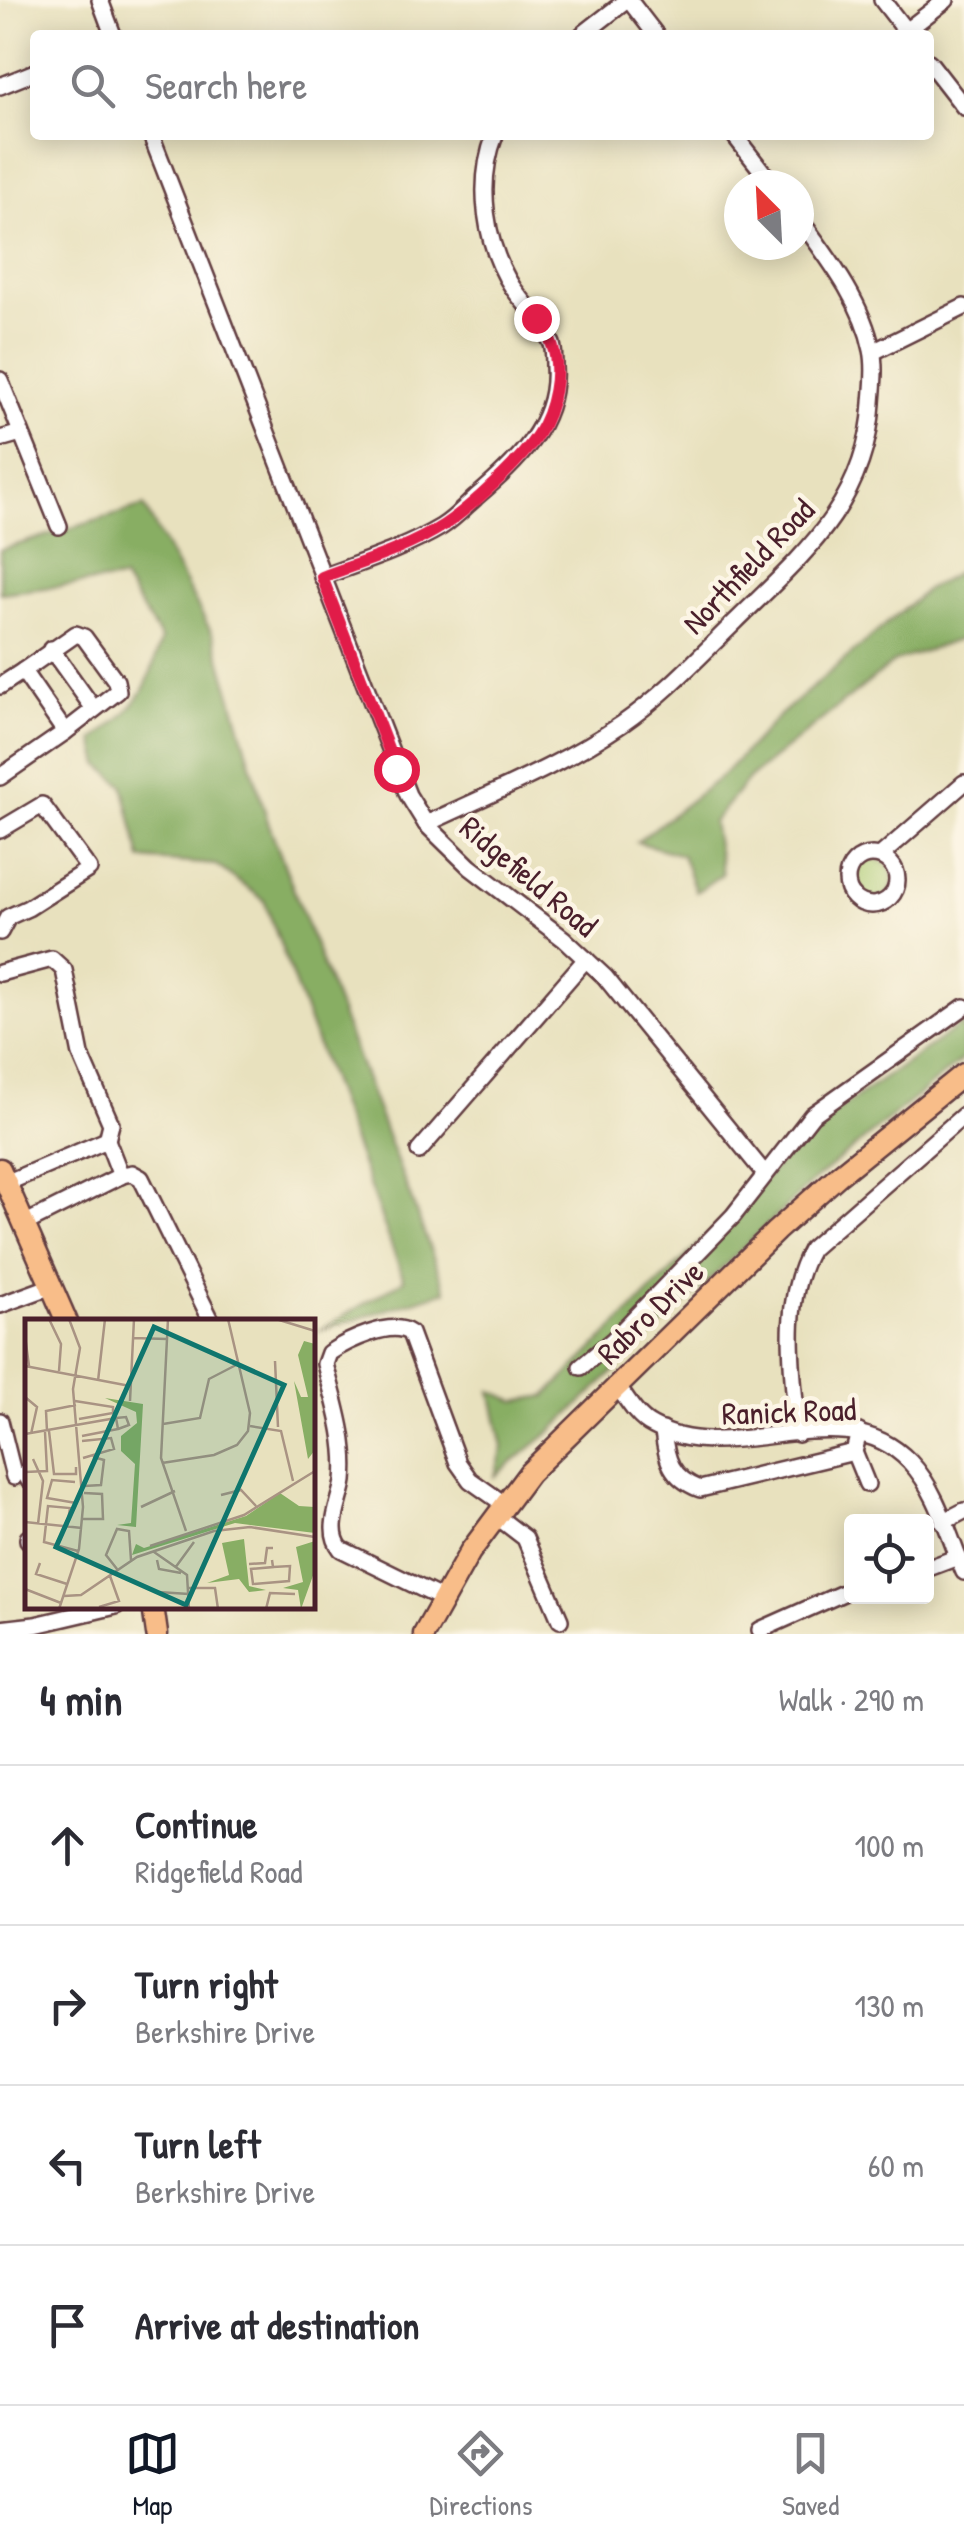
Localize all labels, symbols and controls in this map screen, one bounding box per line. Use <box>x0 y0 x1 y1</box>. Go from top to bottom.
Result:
search box <box>30 30 934 140</box>
icon: search <box>65 58 120 113</box>
text: Search here <box>145 59 307 111</box>
north arrow <box>724 170 814 260</box>
route end <box>514 296 560 342</box>
street label: Northfield Road <box>672 489 824 643</box>
route start <box>374 747 420 793</box>
street label: Ridgefield Road <box>451 806 607 946</box>
street label: Rabro Drive <box>587 1250 713 1374</box>
inset map <box>25 1319 315 1609</box>
street label: Ranick Road <box>721 1387 857 1435</box>
map controls <box>844 1514 934 1604</box>
button: locate <box>844 1514 934 1604</box>
text: 4 min <box>40 1671 122 1728</box>
text: Walk · 290 m <box>779 1678 924 1721</box>
text: Continue <box>135 1798 257 1850</box>
icon: ahead <box>40 1818 95 1873</box>
text: 100 m <box>855 1824 924 1867</box>
text: Ridgefield Road <box>135 1850 303 1893</box>
text: Turn right <box>135 1958 278 2010</box>
icon: right <box>40 1978 95 2033</box>
text: 130 m <box>855 1984 924 2027</box>
text: Berkshire Drive <box>135 2010 315 2053</box>
text: Turn left <box>135 2118 260 2170</box>
icon: left <box>40 2138 95 2193</box>
text: 60 m <box>868 2144 924 2187</box>
text: Berkshire Drive <box>135 2170 315 2213</box>
icon: arrive <box>40 2298 95 2353</box>
text: Arrive at destination <box>135 2299 419 2351</box>
tab: Map <box>125 2426 180 2524</box>
tab: Directions <box>429 2426 532 2524</box>
tab: Saved <box>782 2426 839 2524</box>

